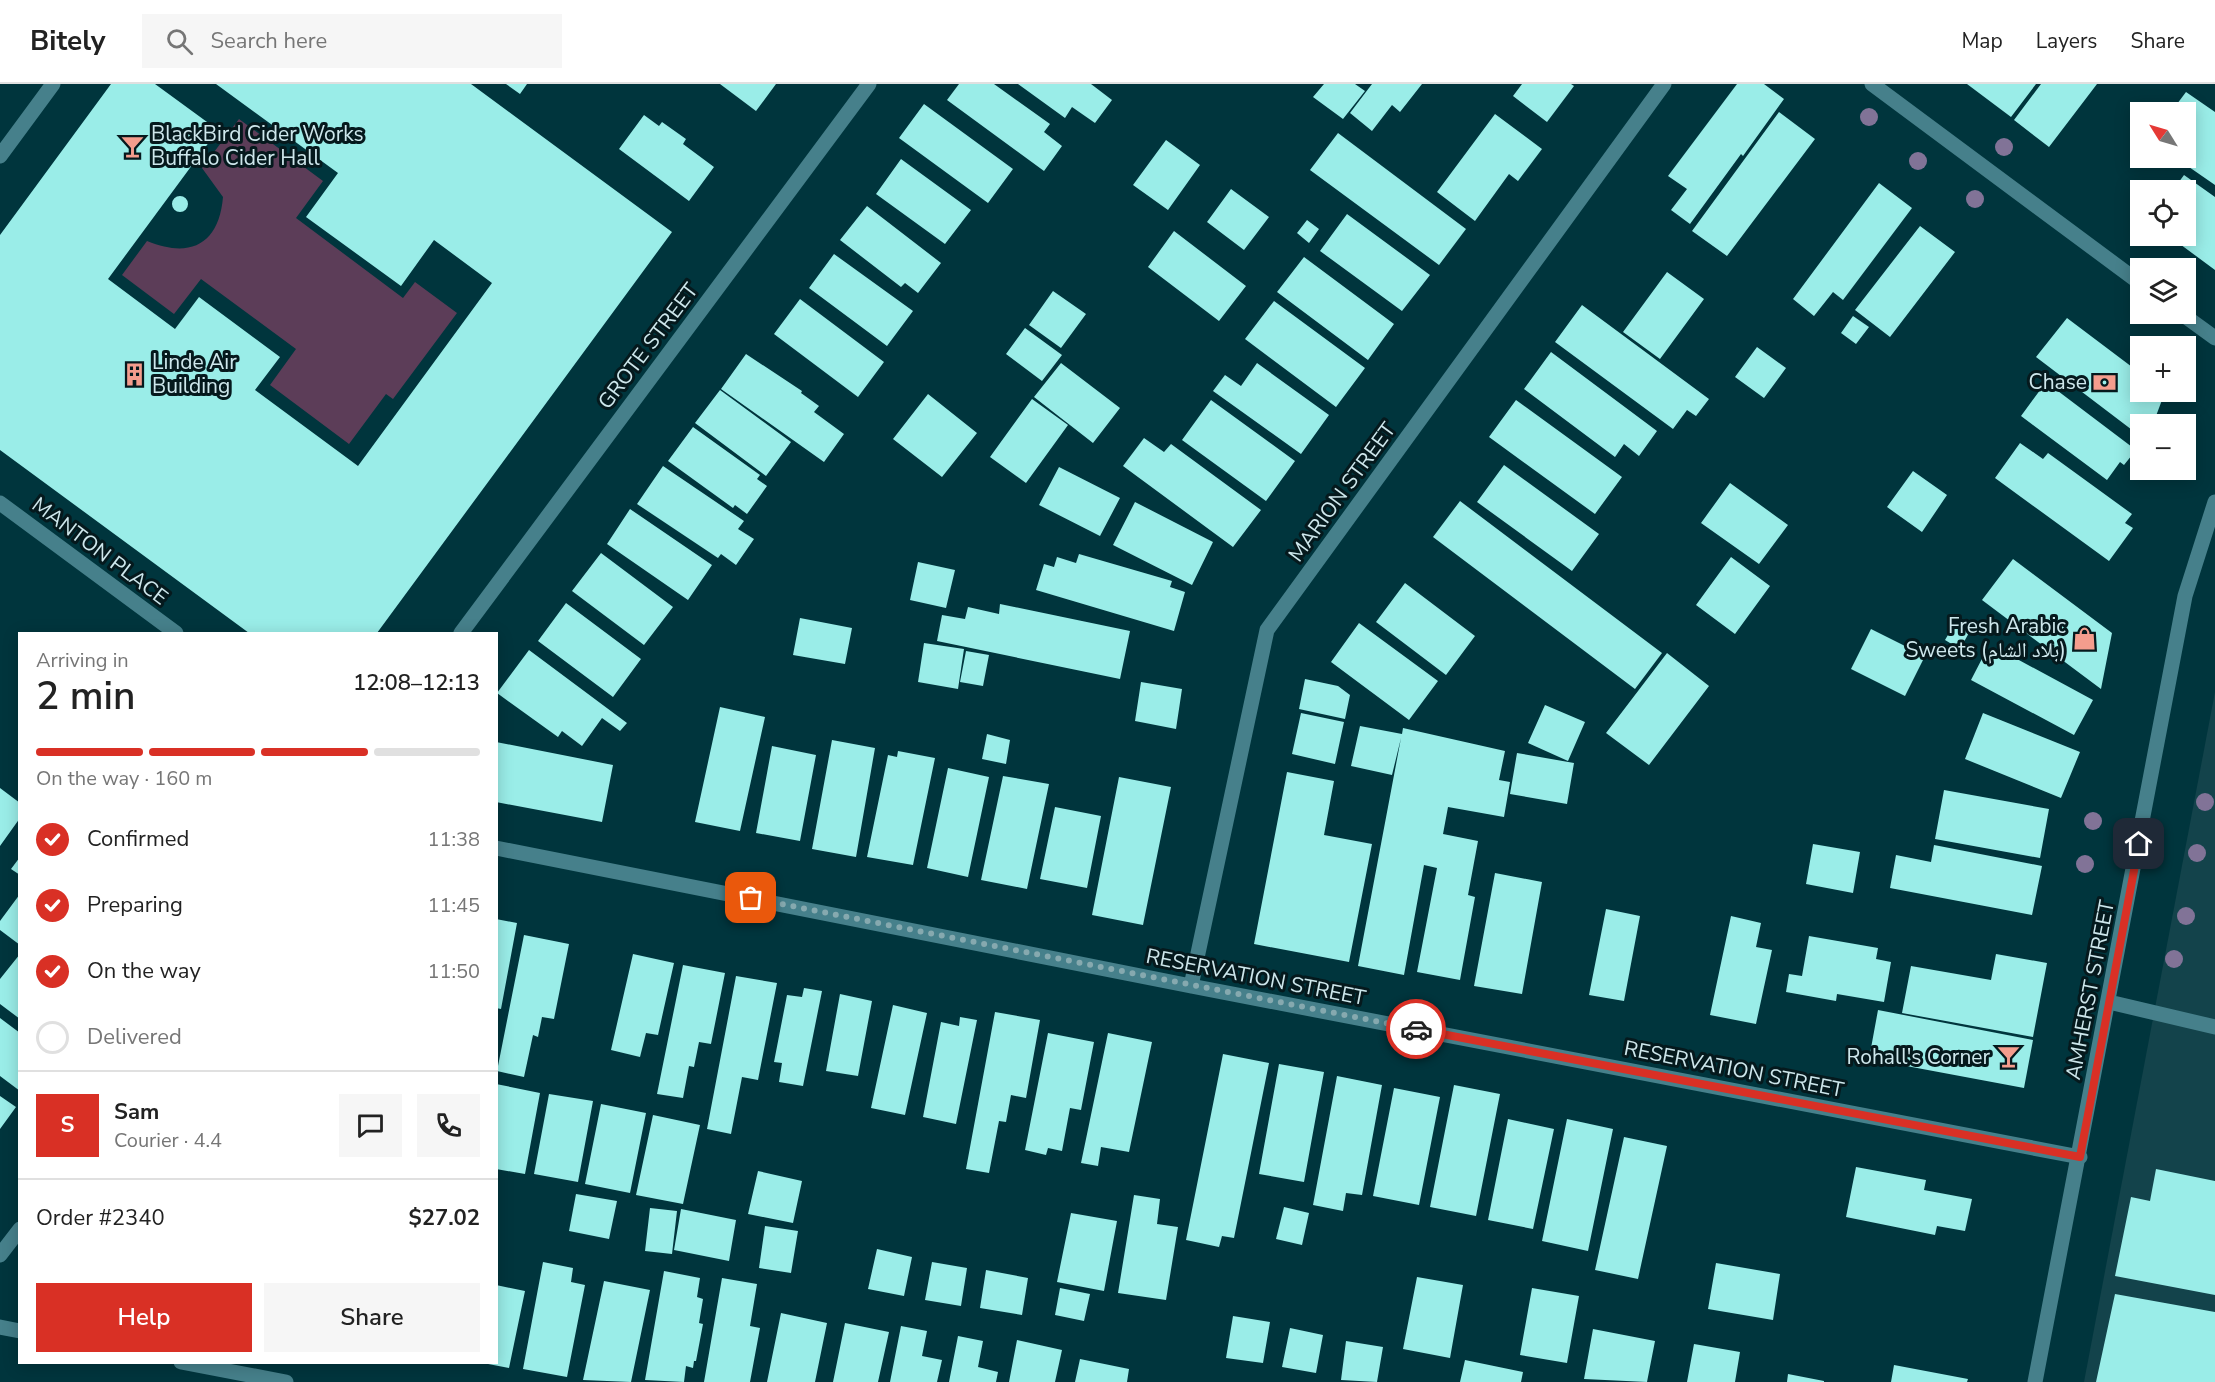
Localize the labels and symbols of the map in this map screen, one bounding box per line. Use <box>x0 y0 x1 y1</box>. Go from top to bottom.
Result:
north arrow <box>2130 102 2196 168</box>
place label: BlackBird Cider Works Buffalo Cider Hall <box>151 120 364 172</box>
bar icon: BlackBird Cider Works Buffalo Cider Hall <box>120 133 146 159</box>
street label: GROTE STREET <box>591 277 705 415</box>
place label: Linde Air Building <box>152 348 237 400</box>
building icon: Linde Air Building <box>121 361 147 387</box>
place label: Chase <box>2029 368 2087 396</box>
bank icon: Chase <box>2092 369 2118 395</box>
street label: MARION STREET <box>1282 416 1402 567</box>
street label: MANTON PLACE <box>26 491 174 611</box>
place label: Fresh Arabic Sweets (بلاد الشام) <box>1906 612 2066 664</box>
shop icon: Fresh Arabic Sweets (بلاد الشام) <box>2071 625 2097 651</box>
pin <box>2113 818 2164 869</box>
pin <box>725 872 776 923</box>
street label: AMHERST STREET <box>2059 898 2121 1082</box>
street label: RESERVATION STREET <box>1144 942 1369 1012</box>
courier <box>1386 999 1446 1059</box>
street label: RESERVATION STREET <box>1622 1034 1847 1104</box>
place label: Rohall's Corner <box>1846 1043 1990 1071</box>
bar icon: Rohall's Corner <box>1995 1044 2021 1070</box>

